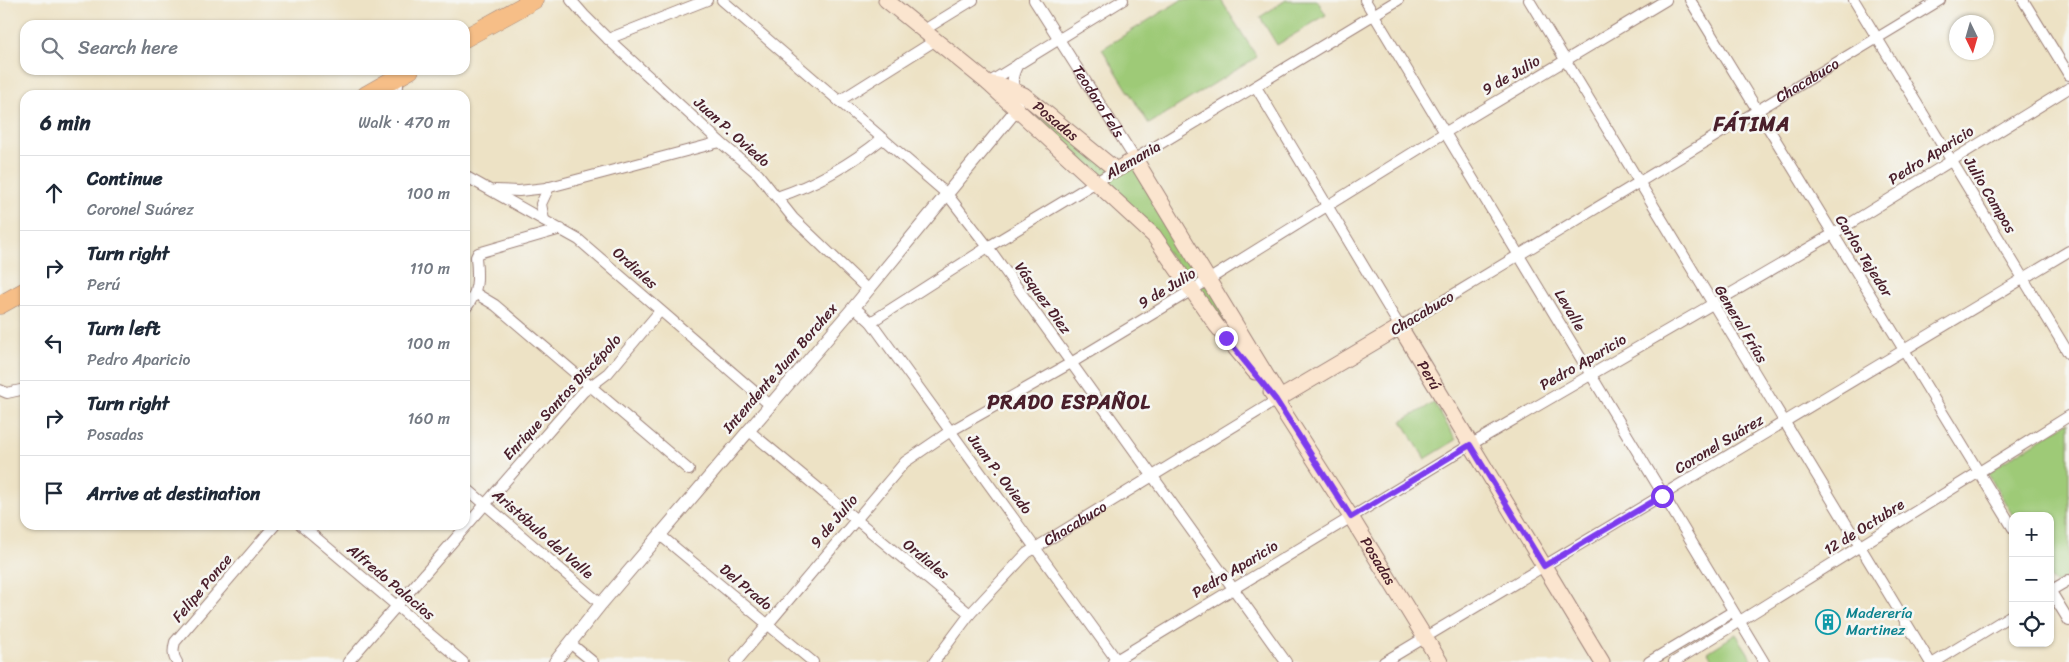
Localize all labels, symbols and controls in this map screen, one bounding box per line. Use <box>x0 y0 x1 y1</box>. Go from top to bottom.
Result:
north arrow <box>1949 15 1994 60</box>
search box <box>20 20 470 75</box>
text: Search here <box>78 31 178 64</box>
icon: search <box>38 34 66 62</box>
street label: 9 de Julio <box>1477 48 1545 102</box>
street label: Chacabuco <box>1770 51 1845 110</box>
street label: Teodoro Fels <box>1065 60 1131 143</box>
street label: Juan P. Oviedo <box>687 90 777 174</box>
street label: Posadas <box>1027 94 1085 148</box>
text: 6 min <box>40 104 91 142</box>
district label: FÁTIMA <box>1713 107 1790 142</box>
text: Walk · 470 m <box>358 108 450 137</box>
street label: Pedro Aparicio <box>1883 118 1980 192</box>
street label: Alemania <box>1099 133 1166 187</box>
street label: Julio Campos <box>1956 151 2023 238</box>
text: Continue <box>87 162 163 195</box>
icon: ahead <box>40 179 68 207</box>
text: 100 m <box>406 179 450 208</box>
text: Coronel Suárez <box>87 195 194 224</box>
street label: Carlos Tejedor <box>1828 209 1900 303</box>
text: Turn right <box>87 237 169 270</box>
street label: Ordiales <box>606 240 664 296</box>
icon: right <box>40 254 68 282</box>
text: 110 m <box>410 254 450 283</box>
street label: Vásquez Diez <box>1008 256 1079 340</box>
street label: 9 de Julio <box>1133 260 1201 316</box>
text: Perú <box>87 270 120 299</box>
street label: General Frías <box>1707 280 1775 368</box>
street label: Chacabuco <box>1385 283 1459 342</box>
street label: Levalle <box>1547 284 1593 336</box>
street label: Intendente Juan Borchex <box>715 297 844 440</box>
text: Turn left <box>87 312 160 345</box>
street label: Pedro Aparicio <box>1534 326 1632 398</box>
street label: Enrique Santos Discépolo <box>496 327 628 466</box>
route end <box>1215 327 1238 350</box>
icon: left <box>40 329 68 357</box>
text: 100 m <box>406 329 450 358</box>
text: Pedro Aparicio <box>87 345 191 374</box>
street label: Perú <box>1410 355 1449 396</box>
district label: PRADO ESPAÑOL <box>987 385 1151 420</box>
text: Turn right <box>87 387 169 420</box>
icon: right <box>40 404 68 432</box>
text: 160 m <box>407 404 450 433</box>
street label: Coronel Suárez <box>1669 407 1769 481</box>
text: Posadas <box>87 420 143 449</box>
street label: Juan P. Oviedo <box>960 427 1040 520</box>
text: Arrive at destination <box>87 477 260 510</box>
icon: arrive <box>40 479 68 507</box>
street label: Aristóbulo del Valle <box>486 482 600 586</box>
route start <box>1651 485 1674 508</box>
street label: 9 de Julio <box>804 488 865 554</box>
street label: 12 de Octubre <box>1818 492 1910 562</box>
street label: Chacabuco <box>1038 494 1113 553</box>
map controls <box>2009 512 2054 647</box>
button: + <box>2009 512 2054 557</box>
street label: Ordiales <box>897 532 955 586</box>
street label: Posadas <box>1353 532 1403 591</box>
street label: Pedro Aparicio <box>1187 533 1284 605</box>
street label: Alfredo Palacios <box>340 537 441 627</box>
street label: Felipe Ponce <box>165 547 239 628</box>
street label: Del Prado <box>714 557 779 617</box>
button: − <box>2009 557 2054 602</box>
place label: Maderería Martinez <box>1846 600 1913 643</box>
button: locate <box>2009 602 2054 647</box>
building icon: Maderería Martinez <box>1815 609 1841 635</box>

